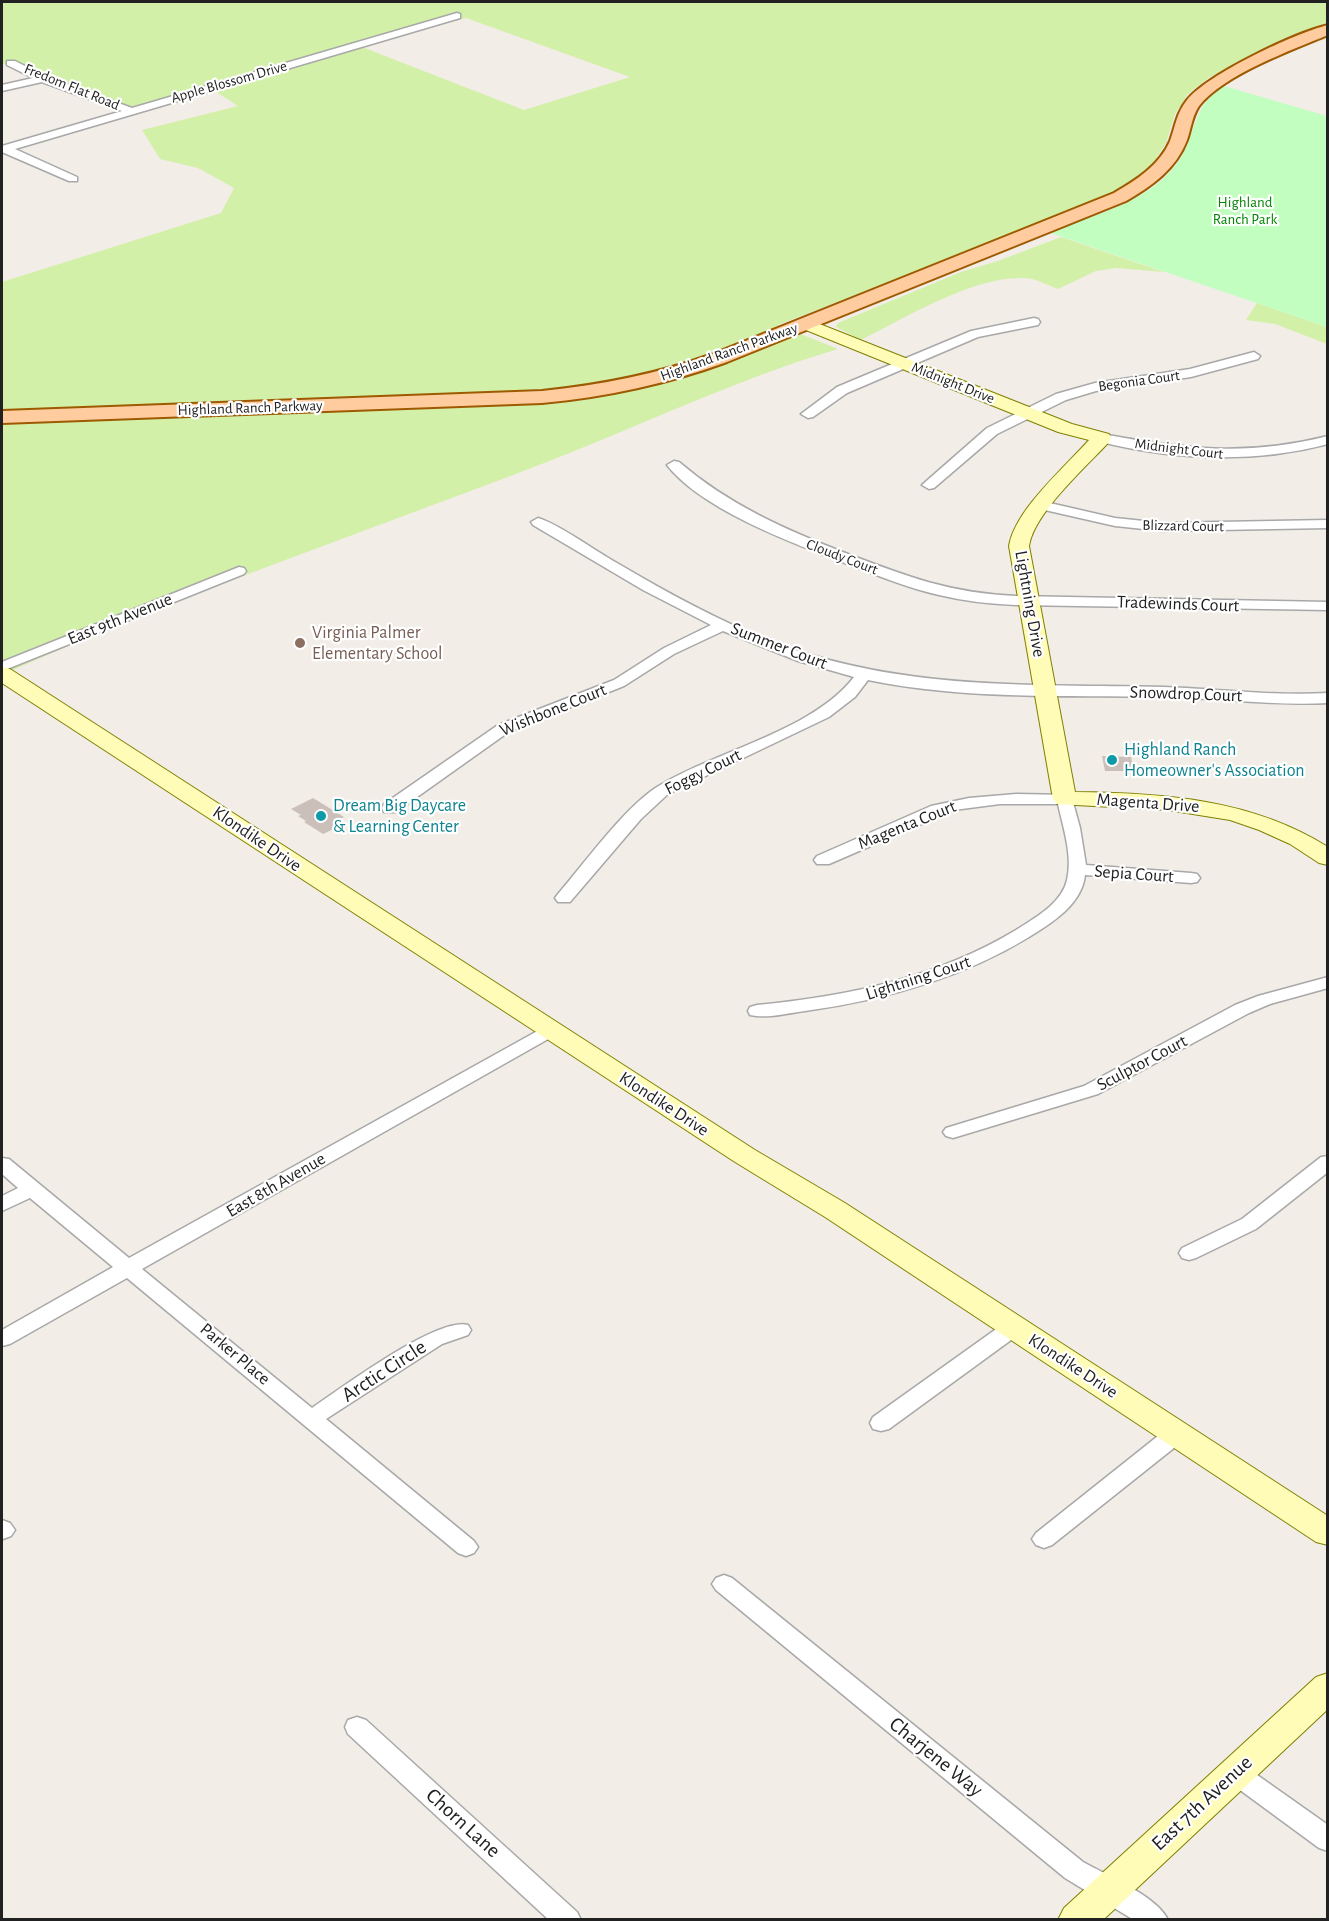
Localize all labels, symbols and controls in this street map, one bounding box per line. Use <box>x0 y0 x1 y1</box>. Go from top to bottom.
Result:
street label: Apple Blossom Drive <box>169 57 289 107</box>
street label: Fredom Flat Road <box>22 60 122 114</box>
park label: Highland Ranch Park <box>1213 193 1277 228</box>
street label: Highland Ranch Parkway <box>658 319 800 385</box>
street label: Midnight Drive <box>909 358 997 408</box>
street label: Begonia Court <box>1097 366 1181 396</box>
street label: Highland Ranch Parkway <box>177 396 323 420</box>
street label: Midnight Court <box>1134 435 1224 463</box>
street label: Blizzard Court <box>1142 516 1224 536</box>
street label: Cloudy Court <box>804 535 880 579</box>
street label: Lightning Drive <box>1010 549 1050 659</box>
street label: East 9th Avenue <box>64 588 176 650</box>
street label: Tradewinds Court <box>1116 591 1240 617</box>
street label: Summer Court <box>728 618 830 674</box>
place label: Virginia Palmer Elementary School <box>312 622 442 664</box>
marker: Virginia Palmer Elementary School <box>293 636 307 650</box>
street label: Wishbone Court <box>496 679 610 741</box>
street label: Snowdrop Court <box>1129 681 1243 707</box>
place label: Highland Ranch Homeowner's Association <box>1124 739 1305 782</box>
street label: Foggy Court <box>661 744 745 800</box>
marker: Highland Ranch Homeowner's Association <box>1105 753 1119 767</box>
street label: Magenta Drive <box>1096 789 1200 817</box>
place label: Dream Big Daycare & Learning Center <box>333 795 466 838</box>
street label: Magenta Court <box>855 795 959 855</box>
street label: Klondike Drive <box>208 801 306 877</box>
marker: Dream Big Daycare & Learning Center <box>314 809 328 823</box>
street label: Sepia Court <box>1094 860 1174 888</box>
street label: Lightning Court <box>863 951 973 1005</box>
street label: Sculptor Court <box>1093 1030 1191 1096</box>
street label: Klondike Drive <box>615 1067 713 1141</box>
street label: East 8th Avenue <box>223 1148 329 1222</box>
street label: Parker Place <box>195 1318 275 1390</box>
street label: Klondike Drive <box>1024 1329 1122 1403</box>
street label: Arctic Circle <box>337 1334 431 1408</box>
street label: Charjene Way <box>884 1712 988 1802</box>
street label: East 7th Avenue <box>1146 1750 1258 1856</box>
street label: Chorn Lane <box>420 1783 506 1863</box>

